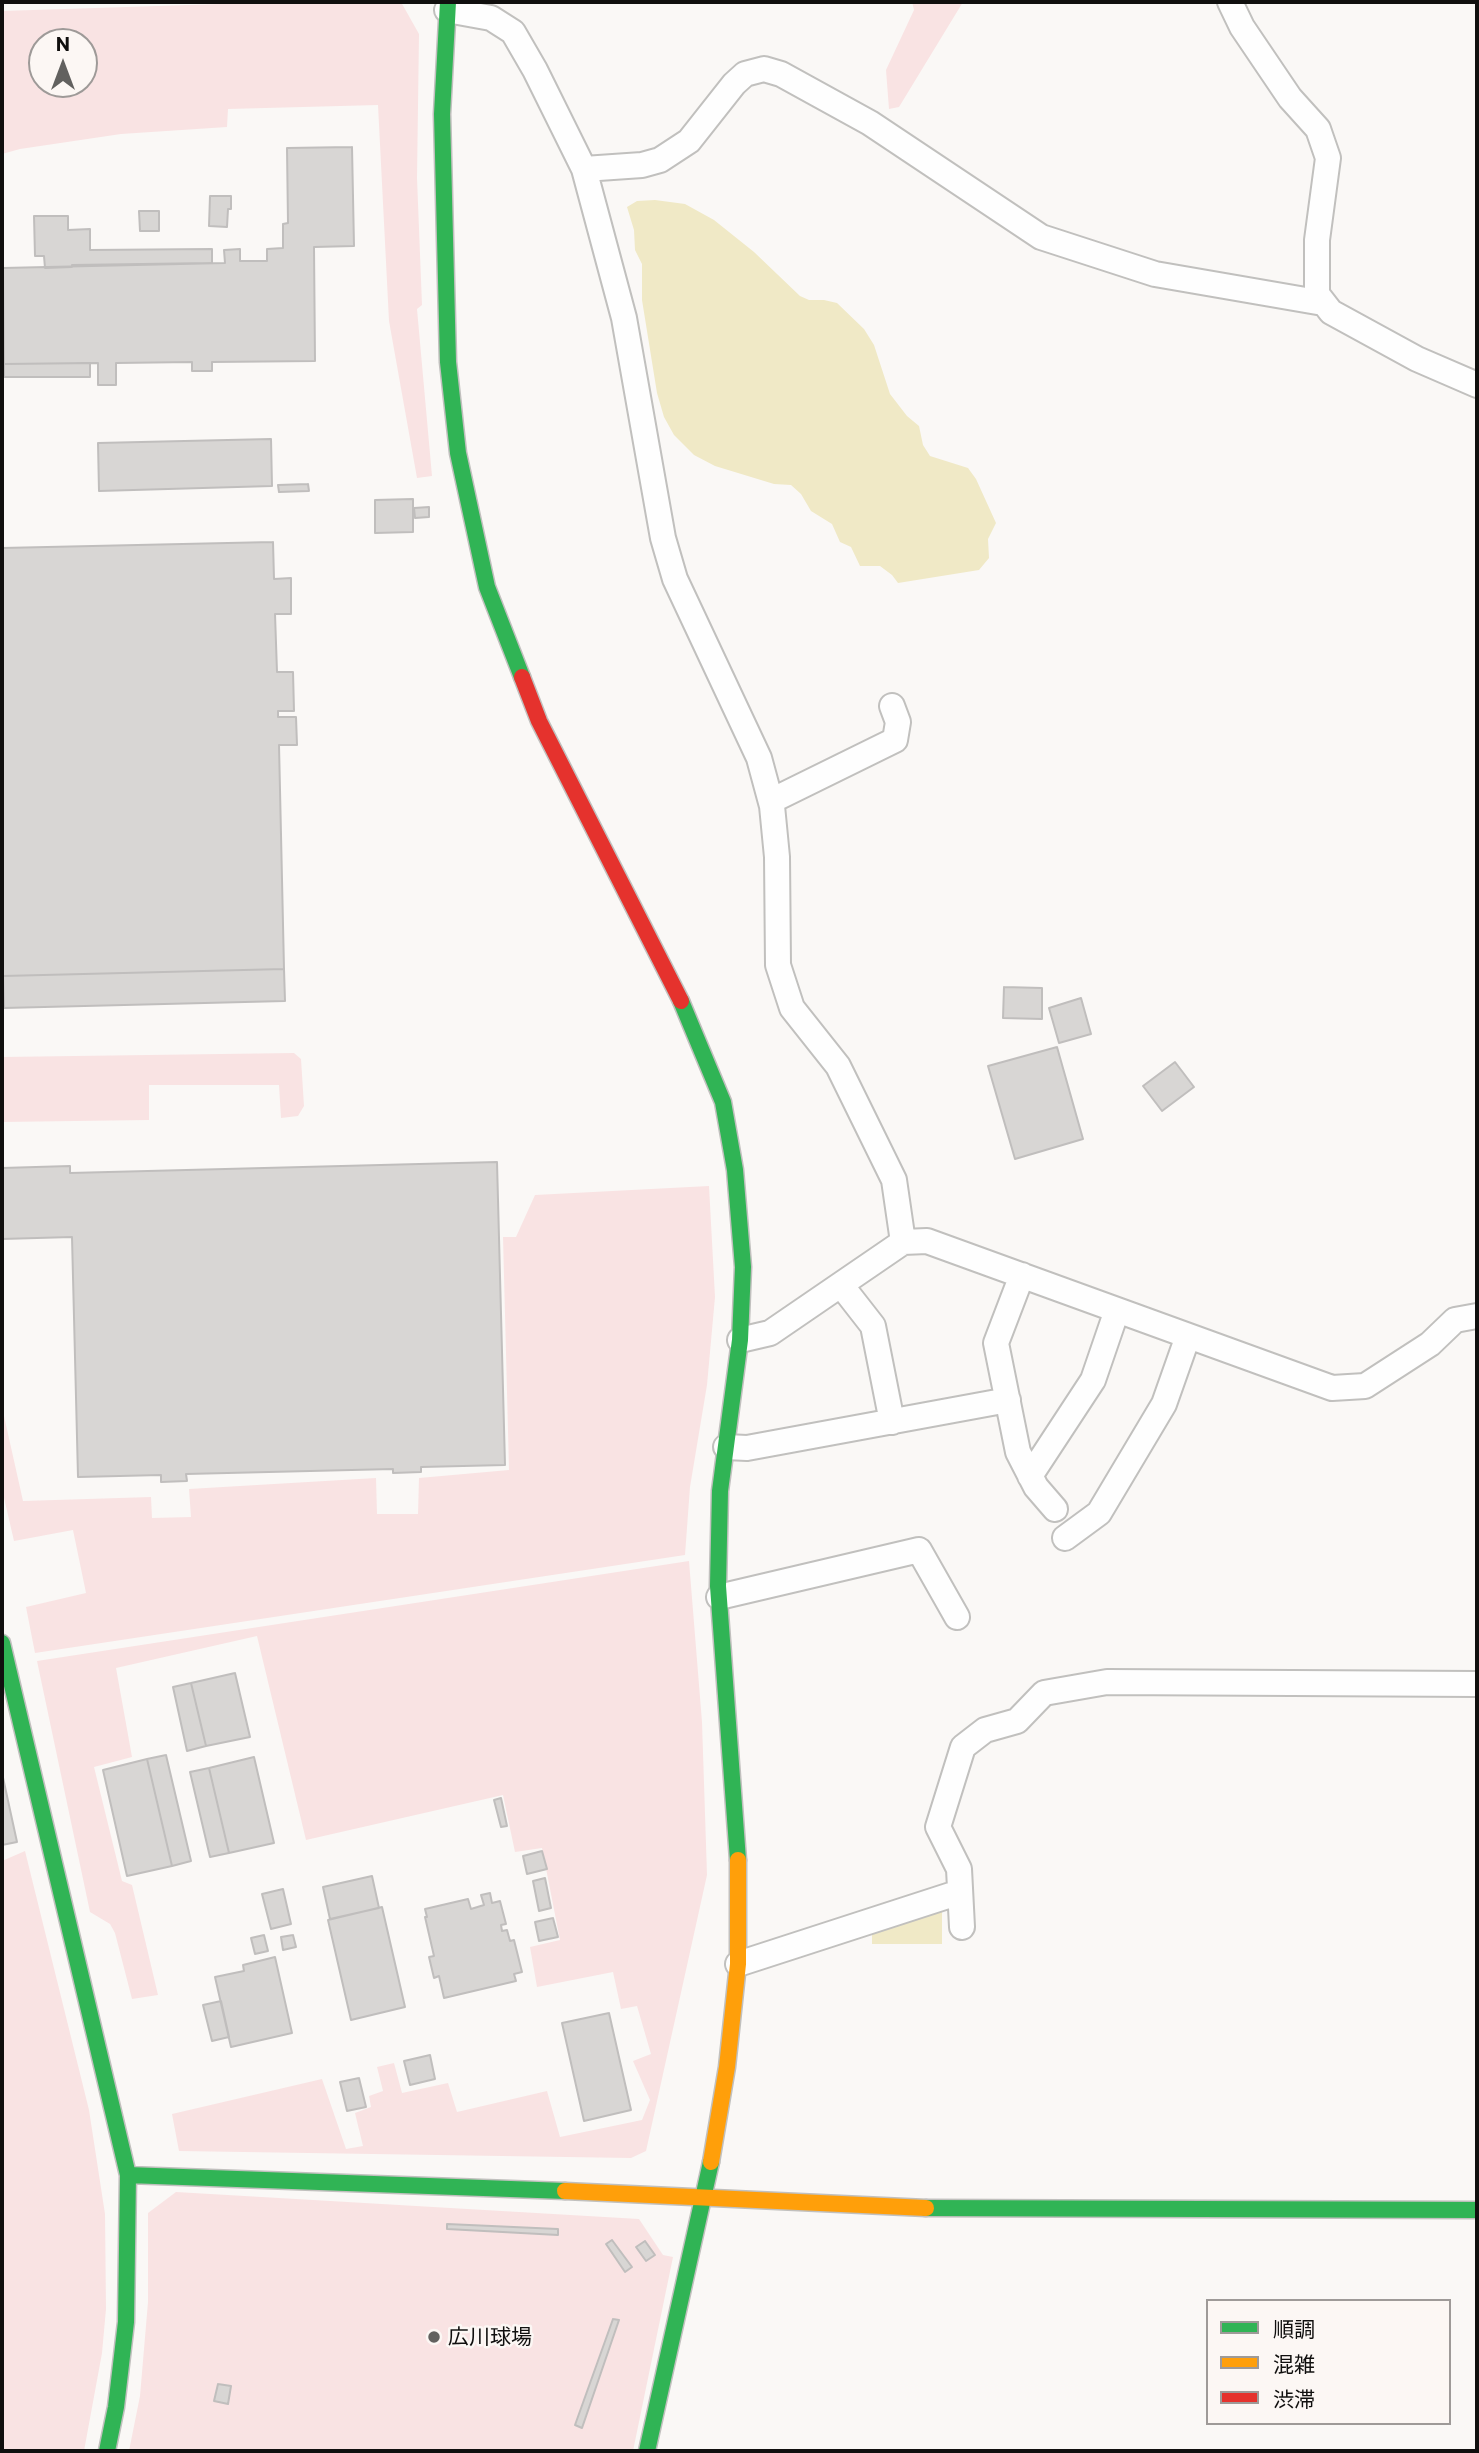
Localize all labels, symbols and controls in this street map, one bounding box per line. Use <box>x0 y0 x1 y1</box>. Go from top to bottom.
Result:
north arrow <box>28 28 98 98</box>
text: N <box>56 32 70 55</box>
legend <box>1206 2299 1451 2425</box>
text: 順調 <box>1273 2316 1315 2341</box>
place label: 広川球場 <box>448 2324 532 2350</box>
marker: 広川球場 <box>426 2329 442 2345</box>
text: 混雑 <box>1273 2351 1315 2376</box>
text: 渋滞 <box>1273 2386 1315 2411</box>

